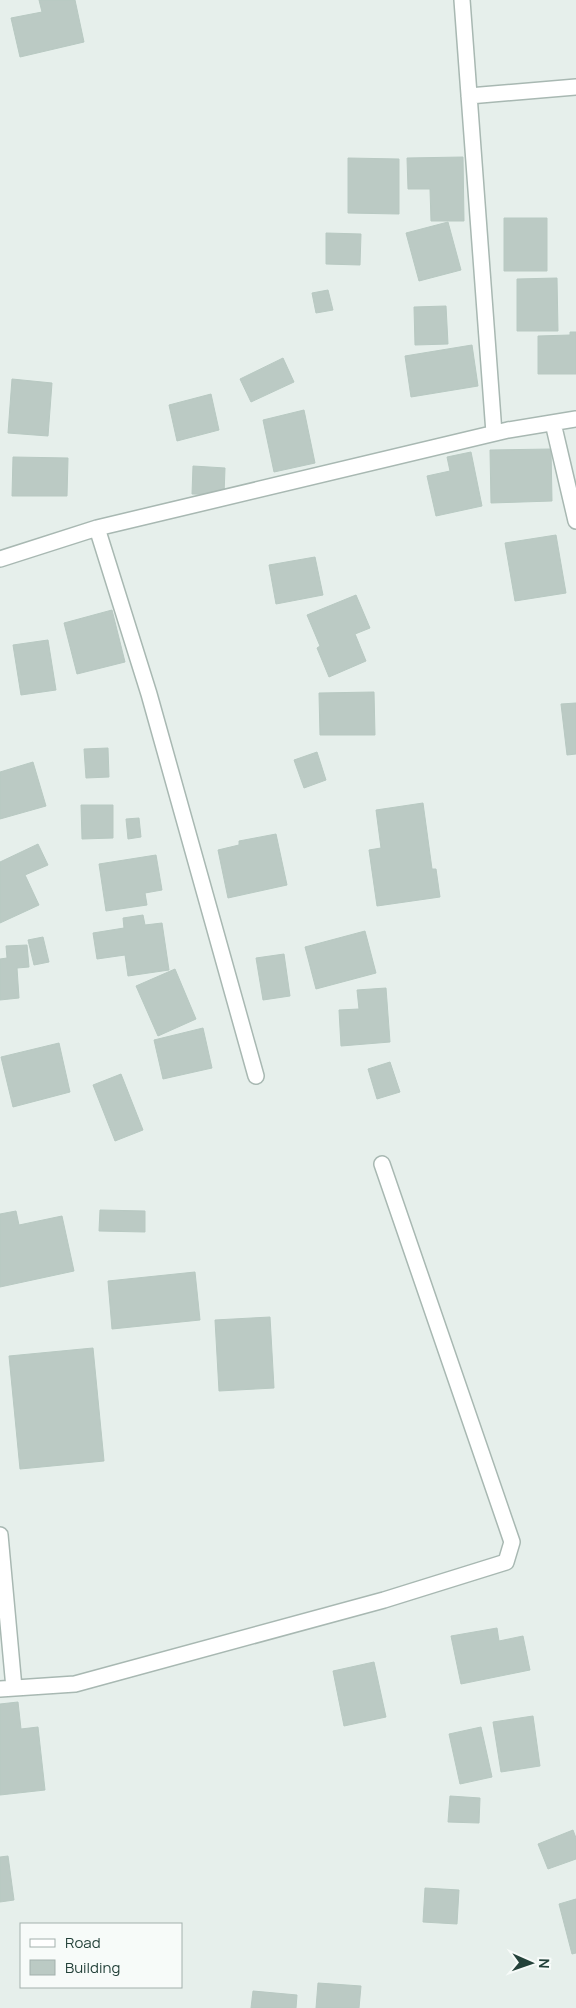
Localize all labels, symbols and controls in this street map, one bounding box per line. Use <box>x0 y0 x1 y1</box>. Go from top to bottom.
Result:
legend <box>20 1923 182 1988</box>
text: Road <box>65 1932 101 1953</box>
north arrow <box>506 1938 556 1988</box>
text: Building <box>65 1957 120 1978</box>
text: N <box>535 1958 554 1969</box>

